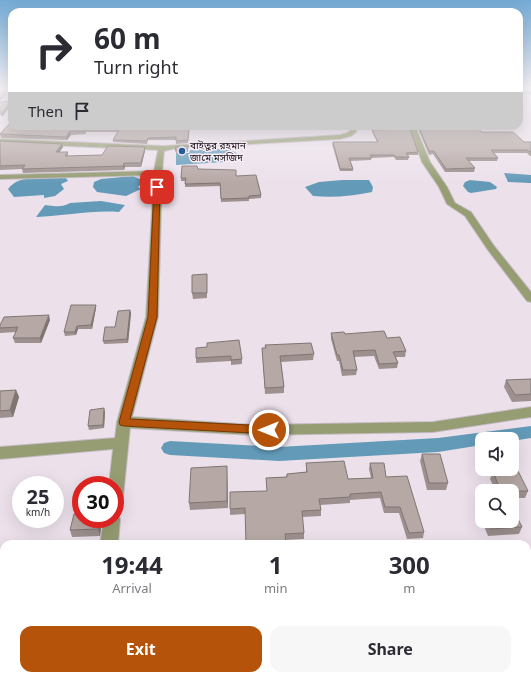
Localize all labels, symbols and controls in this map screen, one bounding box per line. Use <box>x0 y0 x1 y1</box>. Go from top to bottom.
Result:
text: 60 m <box>94 19 161 57</box>
icon: right <box>28 24 80 76</box>
text: Turn right <box>94 55 178 79</box>
icon: arrive <box>71 100 93 122</box>
text: Then <box>28 101 63 121</box>
place label: বাইতুর রহমান জা‌মে মস‌জিদ <box>189 138 247 164</box>
marker: বাইতুর রহমান জা‌মে মস‌জিদ <box>177 146 187 156</box>
pin <box>140 170 174 204</box>
icon: arrive <box>146 176 168 198</box>
position arrow <box>248 409 290 451</box>
map controls <box>475 432 519 528</box>
button: sound <box>475 432 519 476</box>
speed limit sign: 30 <box>72 476 124 528</box>
text: 25 <box>27 483 49 510</box>
button: search <box>475 484 519 528</box>
text: km/h <box>26 505 50 519</box>
text: 19:44 <box>101 548 163 581</box>
text: 1 <box>269 548 283 581</box>
text: 300 <box>389 548 430 581</box>
text: Arrival <box>112 579 152 597</box>
text: min <box>264 579 287 597</box>
text: m <box>403 579 415 597</box>
button: Exit <box>20 626 262 672</box>
button: Share <box>270 626 511 672</box>

